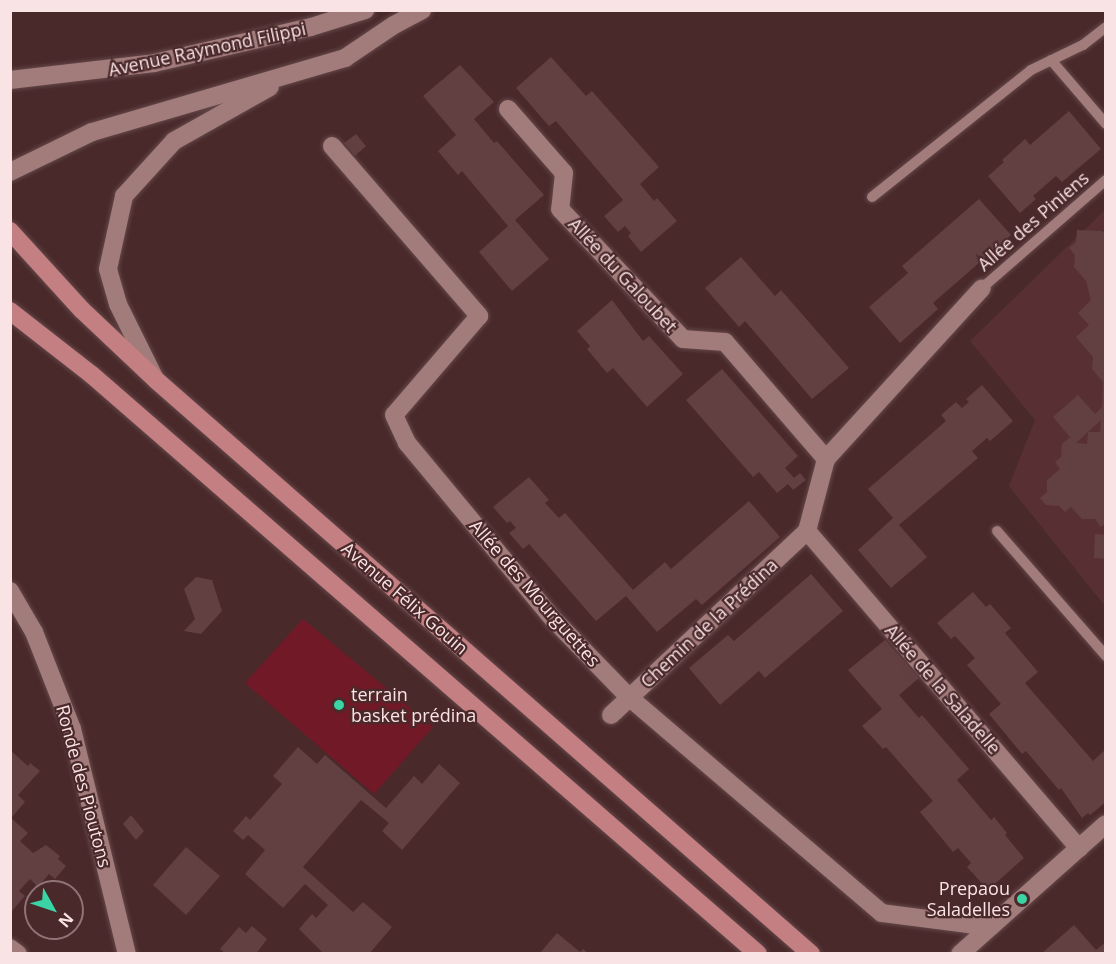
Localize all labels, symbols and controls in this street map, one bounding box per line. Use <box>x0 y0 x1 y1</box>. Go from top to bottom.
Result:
street label: Avenue Raymond Filippi <box>106 18 308 80</box>
street label: Allée des Piniens <box>973 167 1093 275</box>
street label: Allée du Galoubet <box>564 213 682 337</box>
street label: Allée des Mourguettes <box>465 515 605 671</box>
street label: Avenue Félix Gouin <box>337 537 473 659</box>
street label: Chemin de la Prédina <box>636 554 782 692</box>
street label: Allée de la Saladelle <box>881 620 1005 758</box>
place label: terrain basket prédina <box>351 684 476 726</box>
marker: terrain basket prédina <box>332 698 346 712</box>
street label: Ronde des Pioutons <box>52 702 116 870</box>
place label: Prepaou Saladelles <box>927 878 1010 920</box>
north arrow <box>24 880 84 940</box>
marker: Prepaou Saladelles <box>1015 892 1029 906</box>
text: N <box>54 908 79 932</box>

